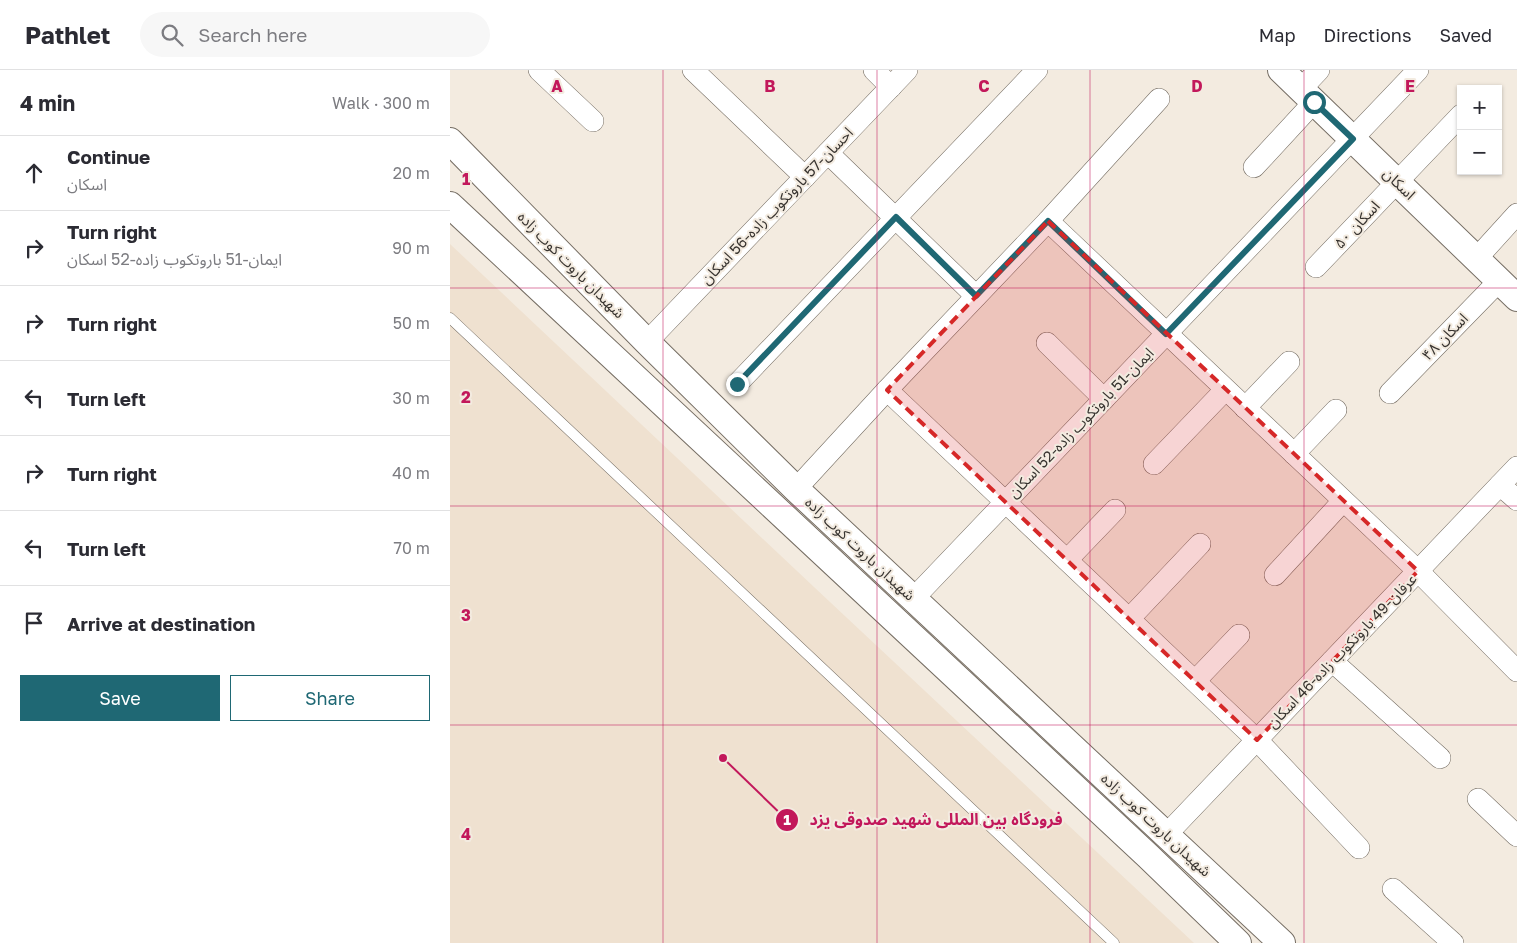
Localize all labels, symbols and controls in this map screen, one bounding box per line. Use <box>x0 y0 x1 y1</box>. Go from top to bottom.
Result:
search box <box>140 12 490 57</box>
text: Pathlet <box>25 20 110 49</box>
icon: search <box>158 21 186 49</box>
text: Search here <box>198 23 307 46</box>
text: Map <box>1259 24 1295 46</box>
text: Directions <box>1323 24 1411 46</box>
text: Saved <box>1439 24 1492 46</box>
text: A <box>551 76 563 96</box>
text: B <box>764 76 776 96</box>
text: C <box>978 76 990 96</box>
text: D <box>1191 76 1203 96</box>
text: E <box>1405 76 1415 96</box>
map controls <box>1457 85 1502 175</box>
button: + <box>1457 85 1502 130</box>
text: 4 min <box>20 90 75 116</box>
route start <box>1303 91 1326 114</box>
text: Walk · 300 m <box>332 93 430 113</box>
street label: احسان-57 باروتکوب زاده-56 اسکان <box>696 123 857 288</box>
button: − <box>1457 130 1502 175</box>
text: Continue <box>67 145 150 168</box>
icon: ahead <box>20 159 48 187</box>
text: 20 m <box>393 163 430 183</box>
street label: اسکان <box>1379 164 1419 204</box>
text: 1 <box>462 169 470 189</box>
text: اسکان <box>67 174 107 194</box>
street label: اسکان ۵۰ <box>1330 197 1384 253</box>
street label: شهیدان باروت کوب زاده <box>514 207 629 322</box>
text: Turn right <box>67 220 157 243</box>
icon: right <box>20 234 48 262</box>
text: 90 m <box>392 238 430 258</box>
text: ایمان-51 باروتکوب زاده-52 اسکان <box>67 249 282 269</box>
icon: right <box>20 309 48 337</box>
street label: اسکان ۴۸ <box>1417 309 1472 364</box>
text: Turn right <box>67 312 157 335</box>
text: 50 m <box>393 313 430 333</box>
street label: ایمان-51 باروتکوب زاده-52 اسکان <box>1004 344 1158 502</box>
route end <box>726 373 749 396</box>
icon: left <box>20 384 48 412</box>
text: Turn left <box>67 387 146 410</box>
text: 2 <box>461 387 471 407</box>
text: 30 m <box>393 388 430 408</box>
icon: right <box>20 459 48 487</box>
text: Turn right <box>67 462 157 485</box>
text: 40 m <box>392 463 430 483</box>
street label: شهیدان باروت کوب زاده <box>801 493 920 605</box>
icon: left <box>20 534 48 562</box>
text: Turn left <box>67 537 146 560</box>
text: 70 m <box>393 538 430 558</box>
street label: عرفان-49 باروتکوب زاده-46 اسکان <box>1263 569 1421 732</box>
text: 3 <box>461 605 471 625</box>
icon: arrive <box>20 609 48 637</box>
text: Arrive at destination <box>67 612 255 635</box>
button: Save <box>20 675 220 721</box>
button: Share <box>230 675 430 721</box>
street label: شهیدان باروت کوب زاده <box>1097 769 1216 881</box>
callout: فرودگاه بین المللی شهید صدوقی یزد <box>775 804 1073 835</box>
text: فرودگاه بین المللی شهید صدوقی یزد <box>809 809 1063 829</box>
text: 1 <box>783 810 791 828</box>
text: 4 <box>461 824 471 844</box>

